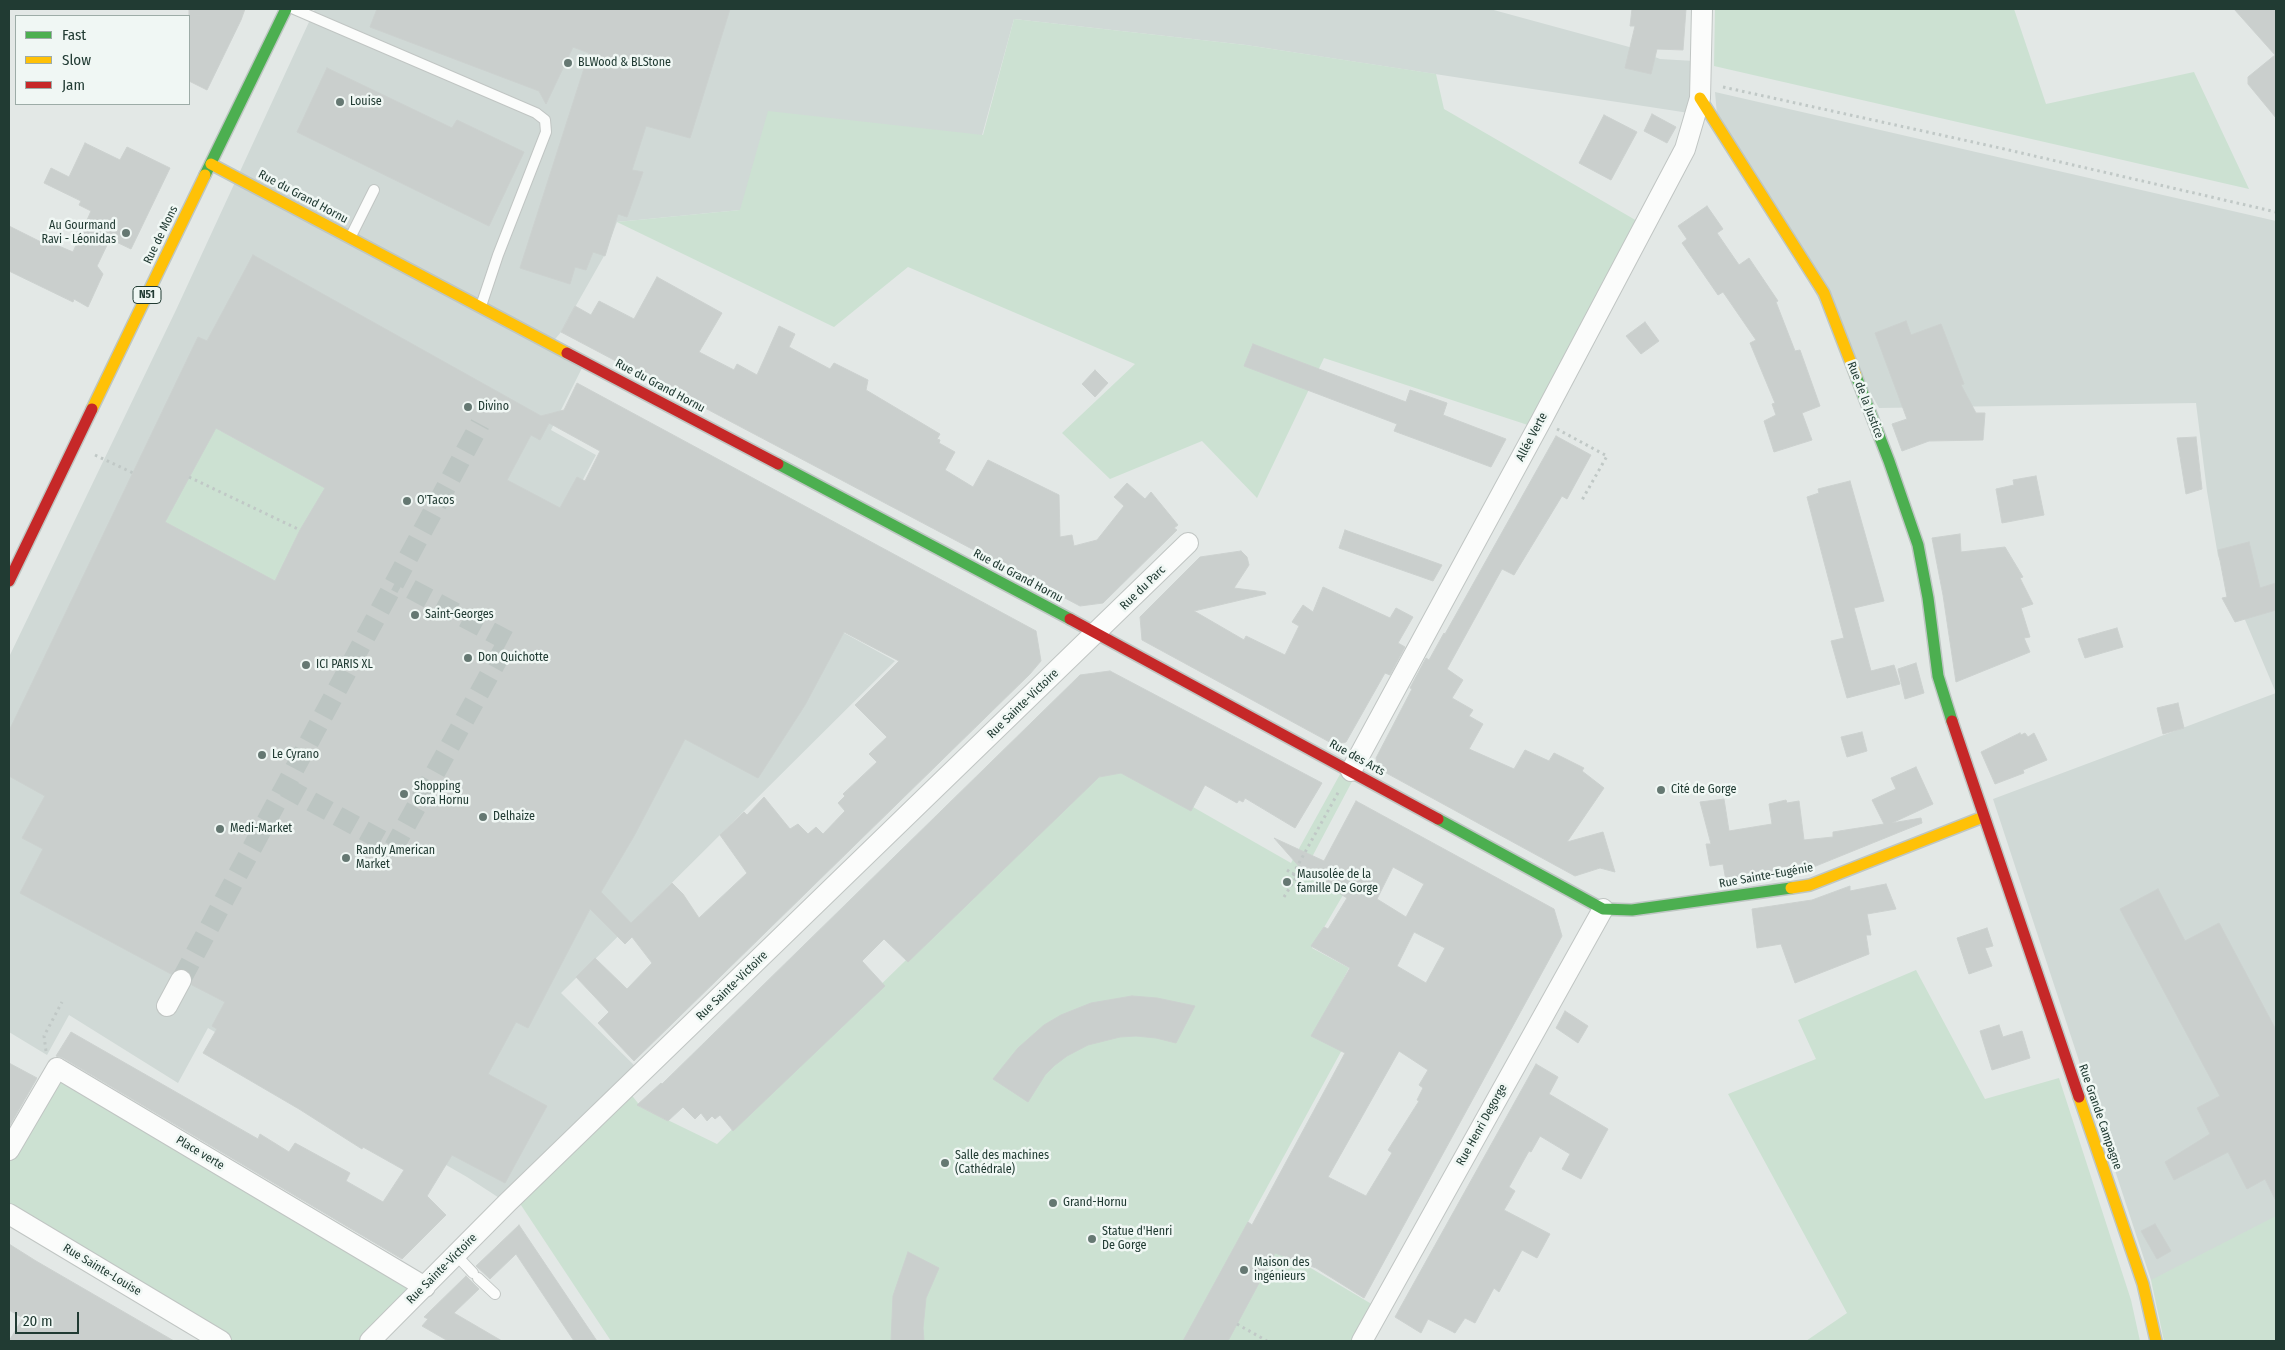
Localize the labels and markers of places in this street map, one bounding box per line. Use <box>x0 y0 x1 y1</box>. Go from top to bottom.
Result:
place label: BLWood & BLStone <box>578 56 671 70</box>
marker: BLWood & BLStone <box>562 57 574 69</box>
place label: Louise <box>350 95 382 109</box>
marker: Louise <box>334 96 346 108</box>
place label: Au Gourmand Ravi - Léonidas <box>41 219 116 247</box>
marker: Au Gourmand Ravi - Léonidas <box>120 227 132 239</box>
place label: Divino <box>478 400 509 414</box>
marker: Divino <box>462 401 474 413</box>
place label: O'Tacos <box>417 494 454 508</box>
marker: O'Tacos <box>401 495 413 507</box>
place label: Saint-Georges <box>425 608 494 622</box>
marker: Saint-Georges <box>409 609 421 621</box>
place label: Don Quichotte <box>478 651 549 665</box>
marker: Don Quichotte <box>462 652 474 664</box>
place label: ICI PARIS XL <box>316 658 373 672</box>
marker: ICI PARIS XL <box>300 659 312 671</box>
place label: Le Cyrano <box>272 748 319 762</box>
marker: Le Cyrano <box>256 749 268 761</box>
place label: Shopping Cora Hornu <box>414 780 469 808</box>
place label: Cité de Gorge <box>1671 783 1736 797</box>
marker: Cité de Gorge <box>1655 784 1667 796</box>
marker: Shopping Cora Hornu <box>398 788 410 800</box>
place label: Delhaize <box>493 810 535 824</box>
marker: Delhaize <box>477 811 489 823</box>
place label: Medi-Market <box>230 822 292 836</box>
marker: Medi-Market <box>214 823 226 835</box>
place label: Randy American Market <box>356 844 435 872</box>
marker: Randy American Market <box>340 852 352 864</box>
place label: Mausolée de la famille De Gorge <box>1297 868 1378 896</box>
marker: Mausolée de la famille De Gorge <box>1281 876 1293 888</box>
place label: Salle des machines (Cathédrale) <box>955 1149 1049 1177</box>
marker: Salle des machines (Cathédrale) <box>939 1157 951 1169</box>
place label: Grand-Hornu <box>1063 1196 1127 1210</box>
marker: Grand-Hornu <box>1047 1197 1059 1209</box>
place label: Statue d'Henri De Gorge <box>1102 1225 1172 1253</box>
marker: Statue d'Henri De Gorge <box>1086 1233 1098 1245</box>
place label: Maison des ingénieurs <box>1254 1256 1309 1284</box>
marker: Maison des ingénieurs <box>1238 1264 1250 1276</box>

